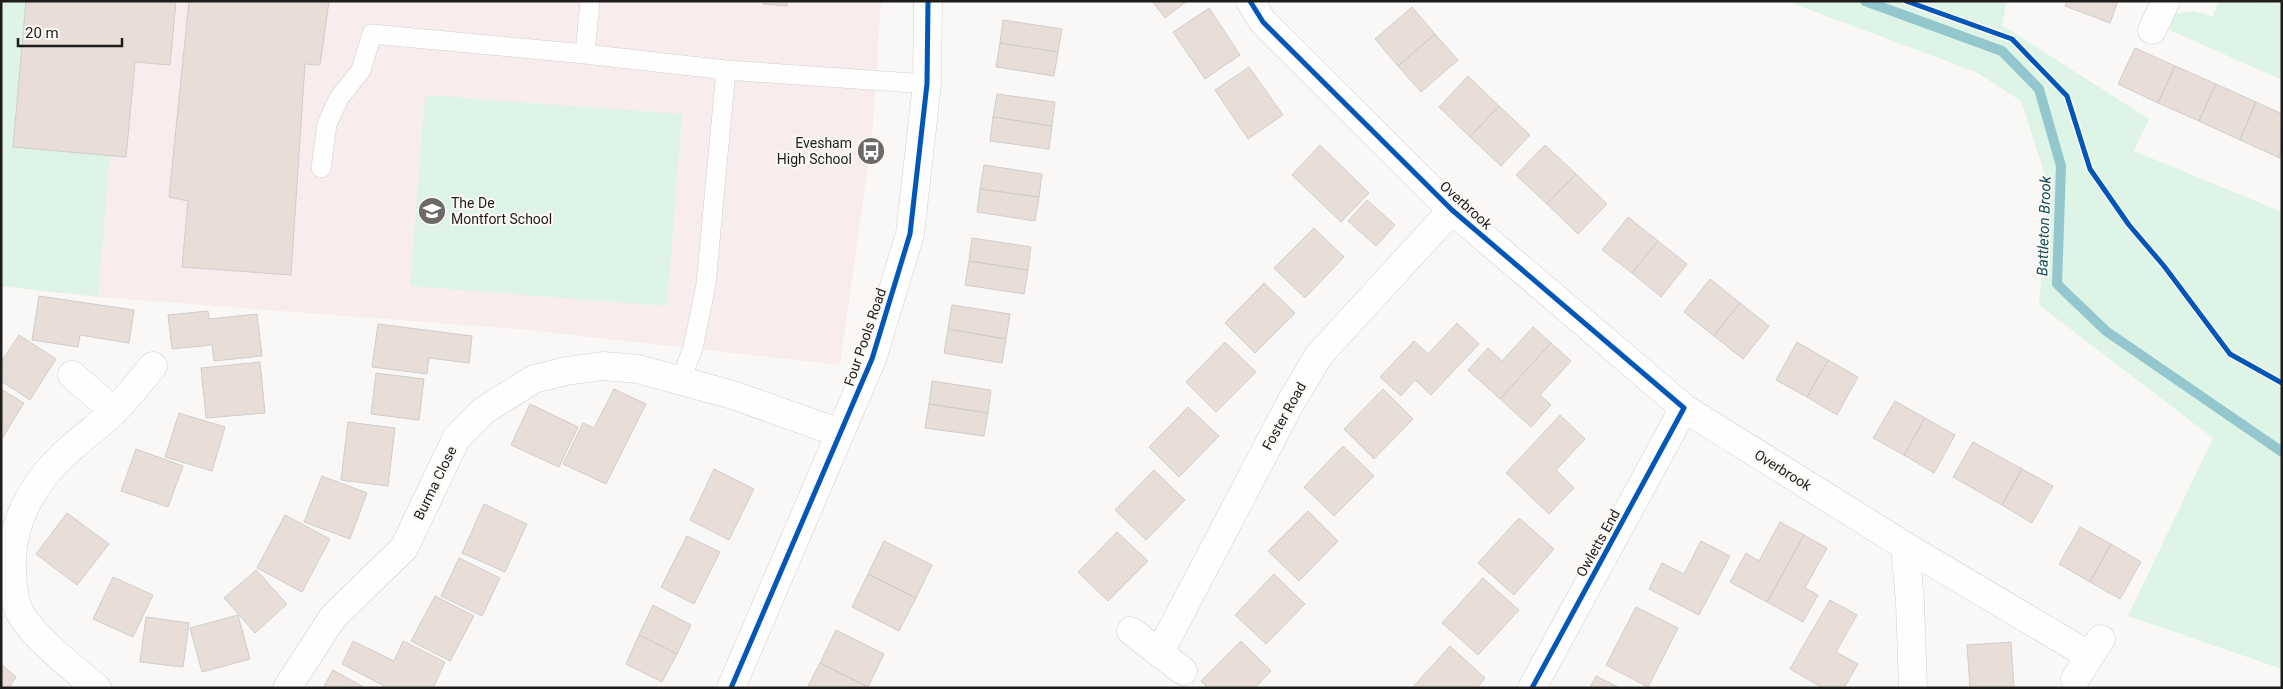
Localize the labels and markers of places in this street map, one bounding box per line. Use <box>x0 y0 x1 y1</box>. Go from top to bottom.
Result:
place label: Evesham High School <box>777 135 852 167</box>
bus stop icon: Evesham High School <box>856 136 886 166</box>
place label: The De Montfort School <box>451 195 552 227</box>
school or university icon: The De Montfort School <box>417 196 447 226</box>

